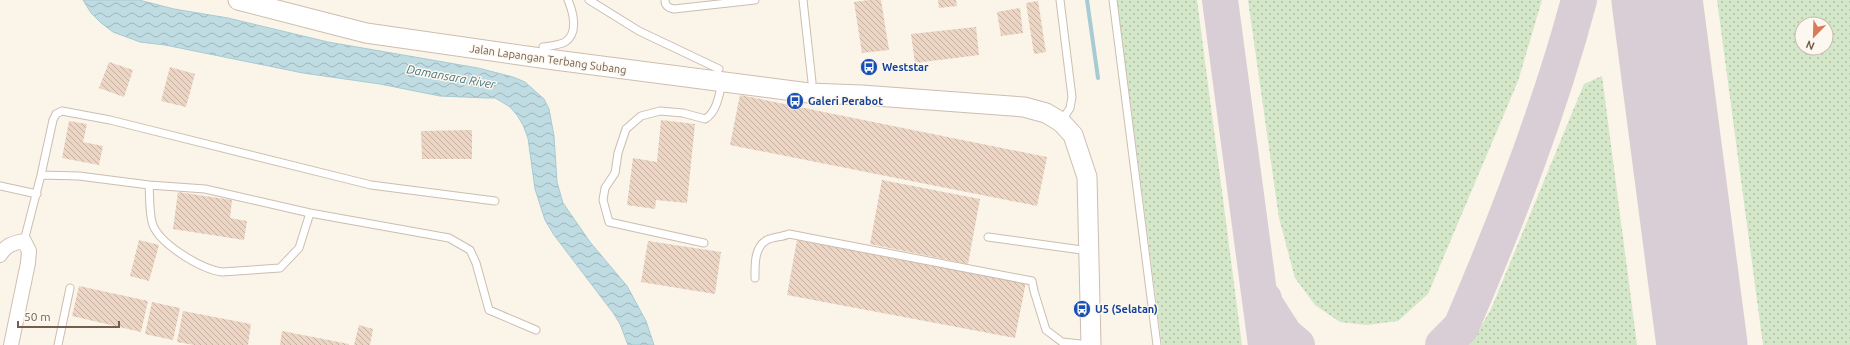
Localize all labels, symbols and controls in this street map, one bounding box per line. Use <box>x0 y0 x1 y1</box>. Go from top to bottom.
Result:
north arrow <box>1794 16 1834 56</box>
text: N <box>1804 38 1816 52</box>
street label: Jalan Lapangan Terbang Subang <box>469 42 627 76</box>
bus stop icon: Weststar <box>859 57 879 77</box>
place label: Weststar <box>882 61 929 73</box>
water label: Damansara River <box>406 62 497 91</box>
bus stop icon: Galeri Perabot <box>785 91 805 111</box>
place label: Galeri Perabot <box>808 95 883 107</box>
bus stop icon: U5 (Selatan) <box>1072 299 1092 319</box>
scale bar <box>18 303 119 329</box>
place label: U5 (Selatan) <box>1095 303 1158 316</box>
text: 50 m <box>24 310 51 323</box>

